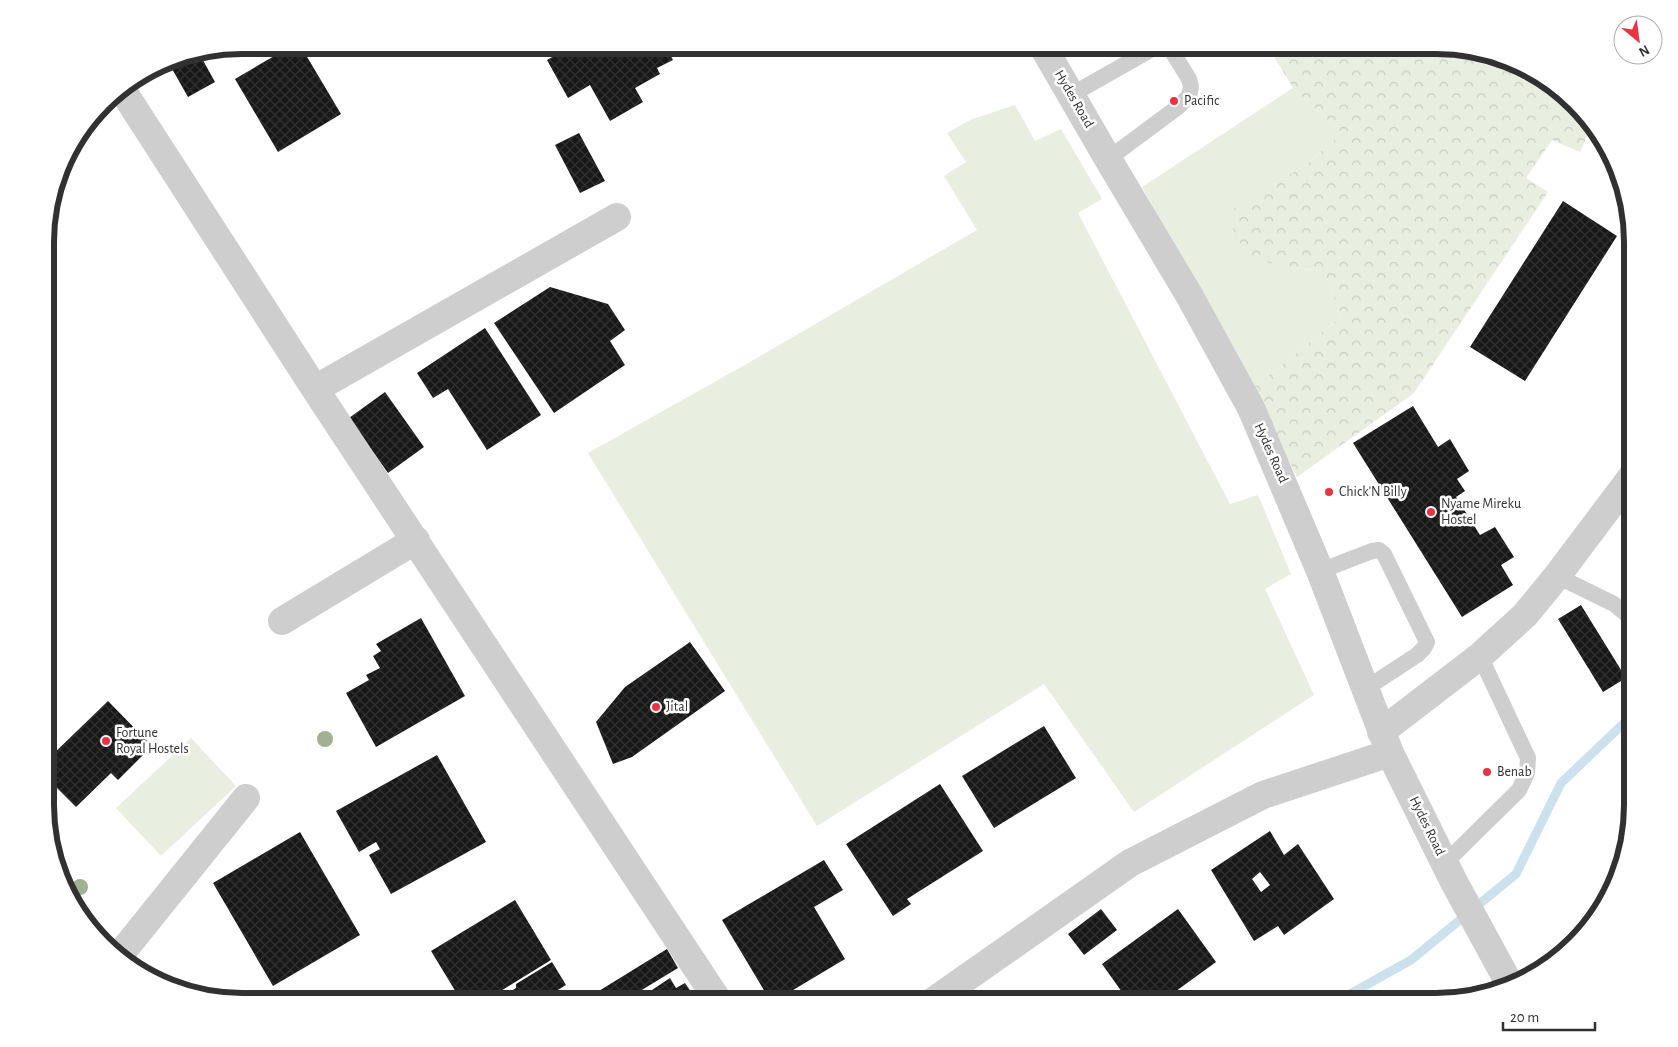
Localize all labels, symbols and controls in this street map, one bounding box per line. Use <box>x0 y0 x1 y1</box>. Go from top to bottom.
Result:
north arrow <box>1613 15 1663 65</box>
text: N <box>1636 42 1651 59</box>
street label: Hydes Road <box>1052 68 1096 130</box>
place label: Pacific <box>1184 94 1220 108</box>
marker: Pacific <box>1168 95 1180 107</box>
street label: Hydes Road <box>1252 421 1290 485</box>
place label: Chick'N Billy <box>1339 485 1407 499</box>
marker: Chick'N Billy <box>1323 486 1335 498</box>
place label: Nyame Mireku Hostel <box>1441 497 1521 527</box>
marker: Nyame Mireku Hostel <box>1425 506 1437 518</box>
place label: Jital <box>666 700 688 714</box>
marker: Jital <box>650 701 662 713</box>
place label: Fortune Royal Hostels <box>116 726 189 756</box>
marker: Fortune Royal Hostels <box>100 735 112 747</box>
place label: Benab <box>1497 765 1532 779</box>
marker: Benab <box>1481 766 1493 778</box>
street label: Hydes Road <box>1407 794 1447 858</box>
scale bar <box>1503 1000 1596 1032</box>
text: 20 m <box>1510 1010 1539 1025</box>

